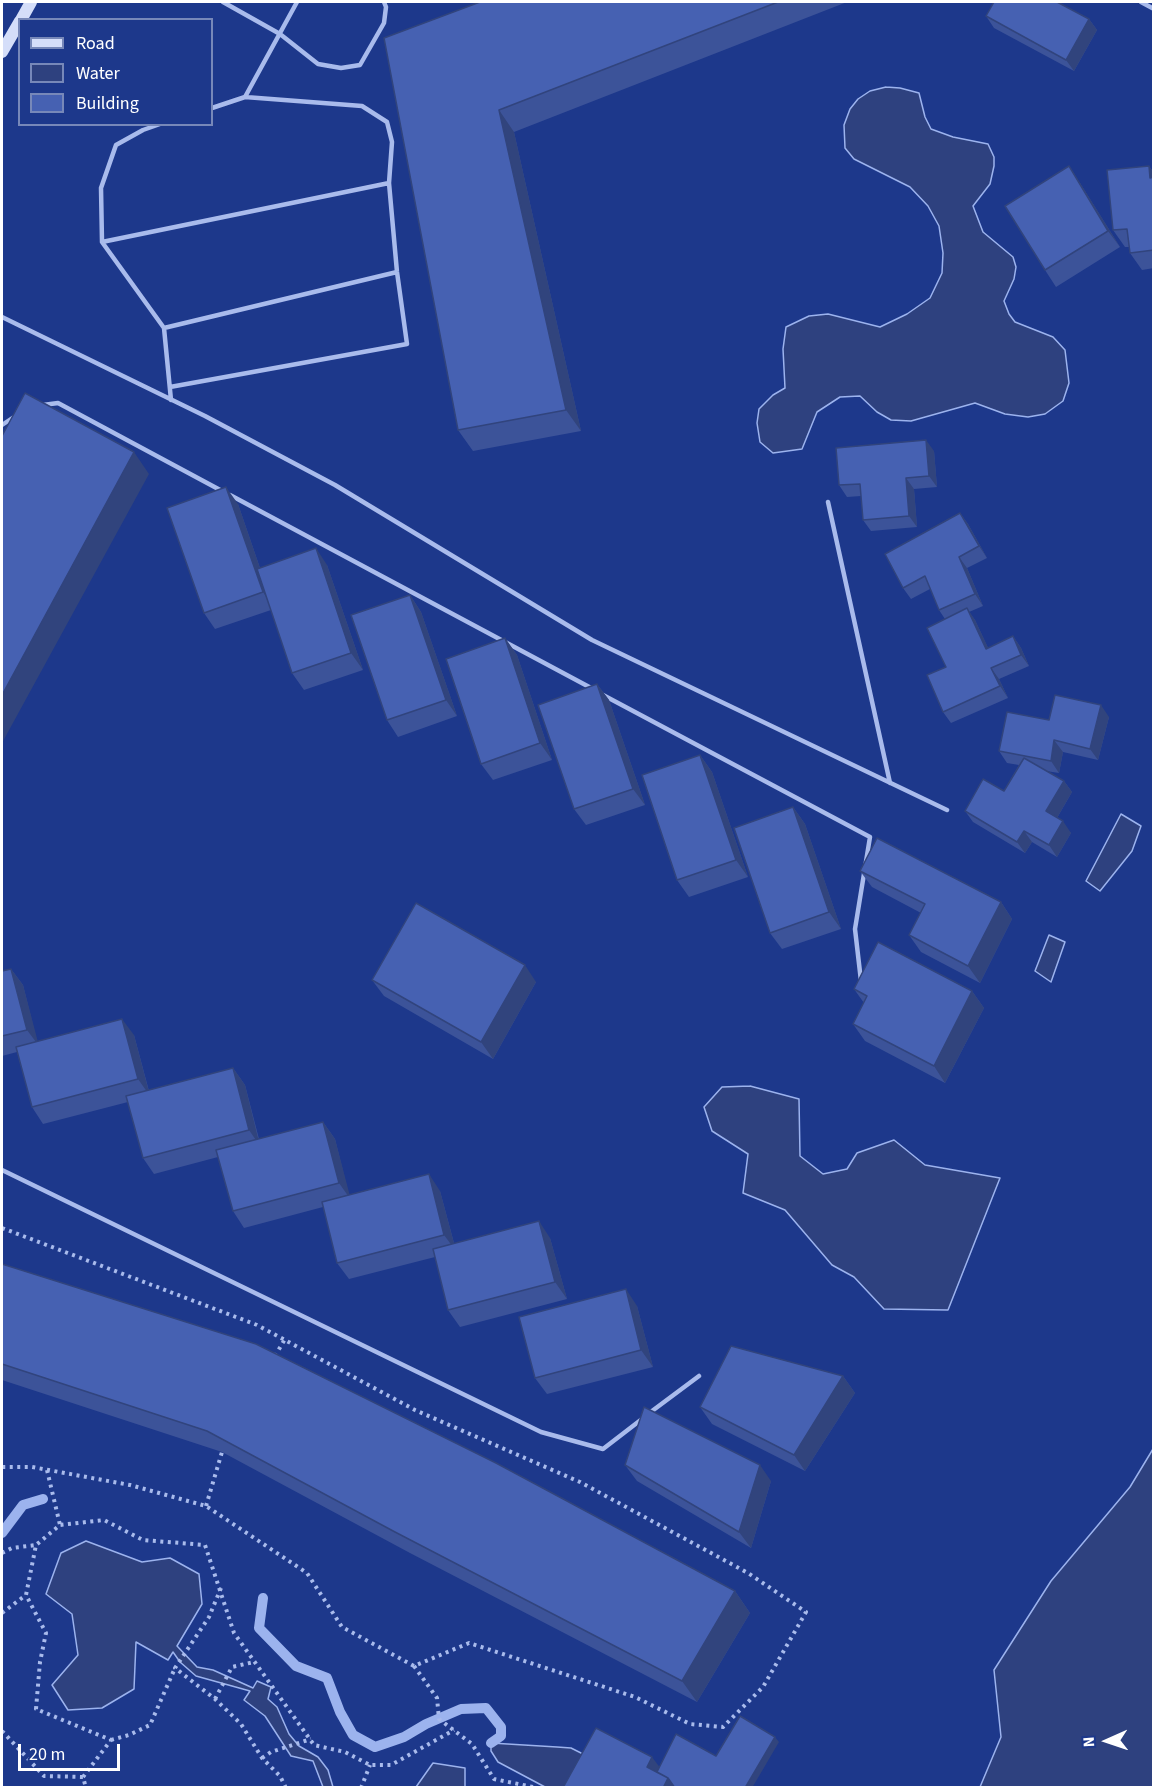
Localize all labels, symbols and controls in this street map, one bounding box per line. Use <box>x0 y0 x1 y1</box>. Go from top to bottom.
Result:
legend <box>18 18 213 126</box>
text: Road <box>76 31 115 56</box>
text: Water <box>76 61 120 86</box>
text: Building <box>76 91 139 116</box>
north arrow <box>1077 1711 1137 1771</box>
scale bar <box>21 1732 123 1770</box>
text: N <box>1078 1736 1100 1748</box>
text: 20 m <box>29 1742 65 1767</box>

